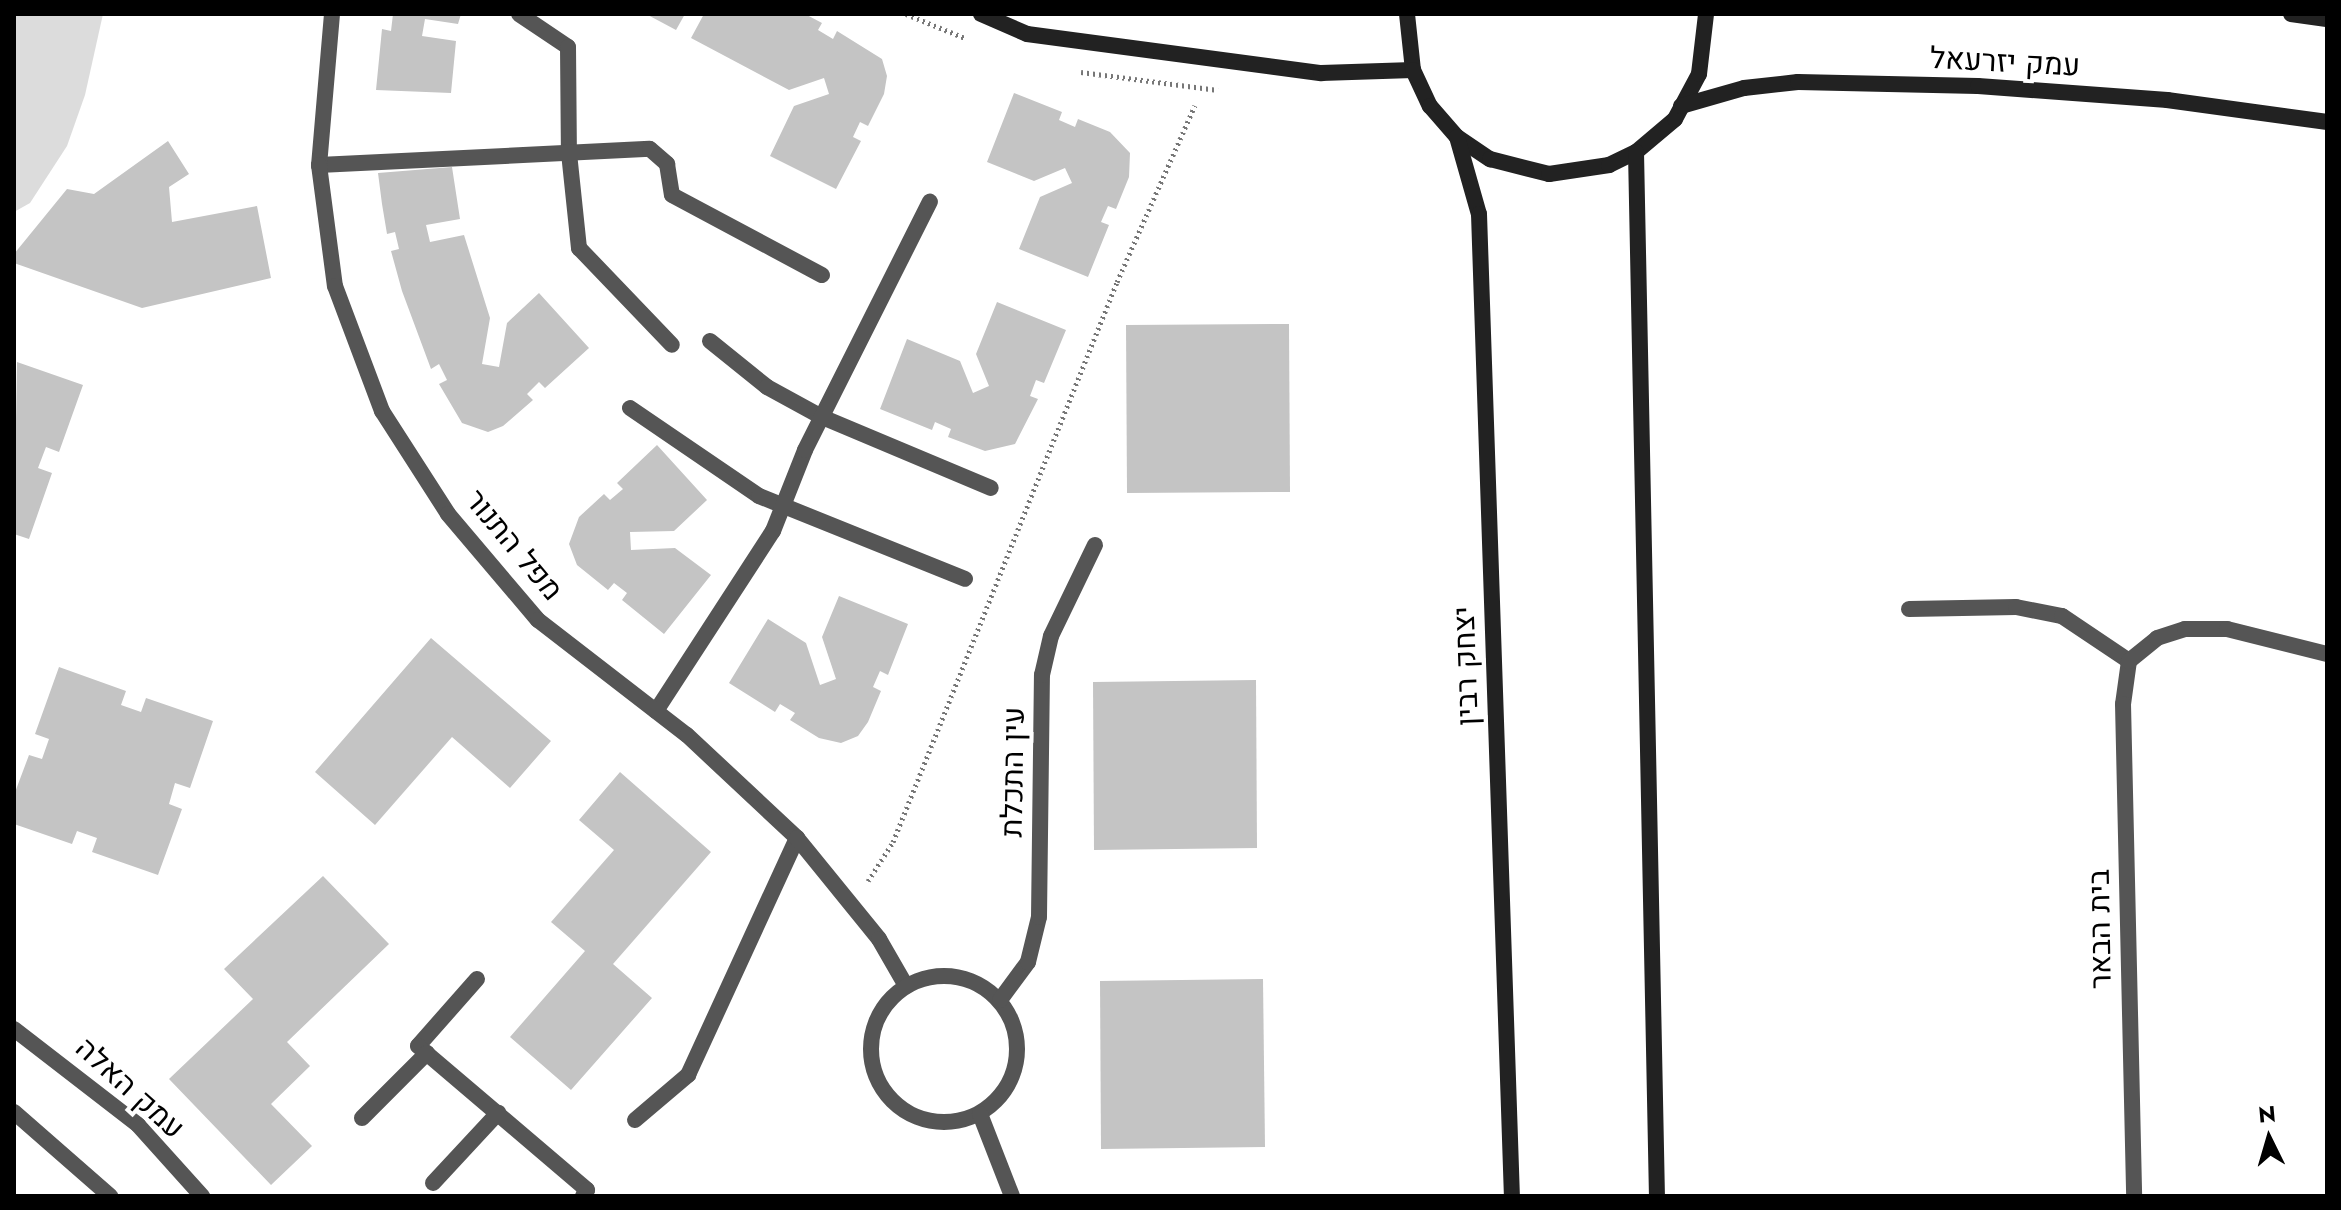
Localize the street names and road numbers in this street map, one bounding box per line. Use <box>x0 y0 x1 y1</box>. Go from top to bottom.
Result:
street label: עמק יזרעאל <box>1929 40 2081 84</box>
street label: מפל התנור <box>457 482 571 608</box>
street label: יצחק רבין <box>1446 606 1486 726</box>
street label: עין התכלת <box>994 706 1032 838</box>
street label: בית הבאר <box>2081 869 2119 989</box>
street label: עמק האלה <box>68 1030 192 1146</box>

